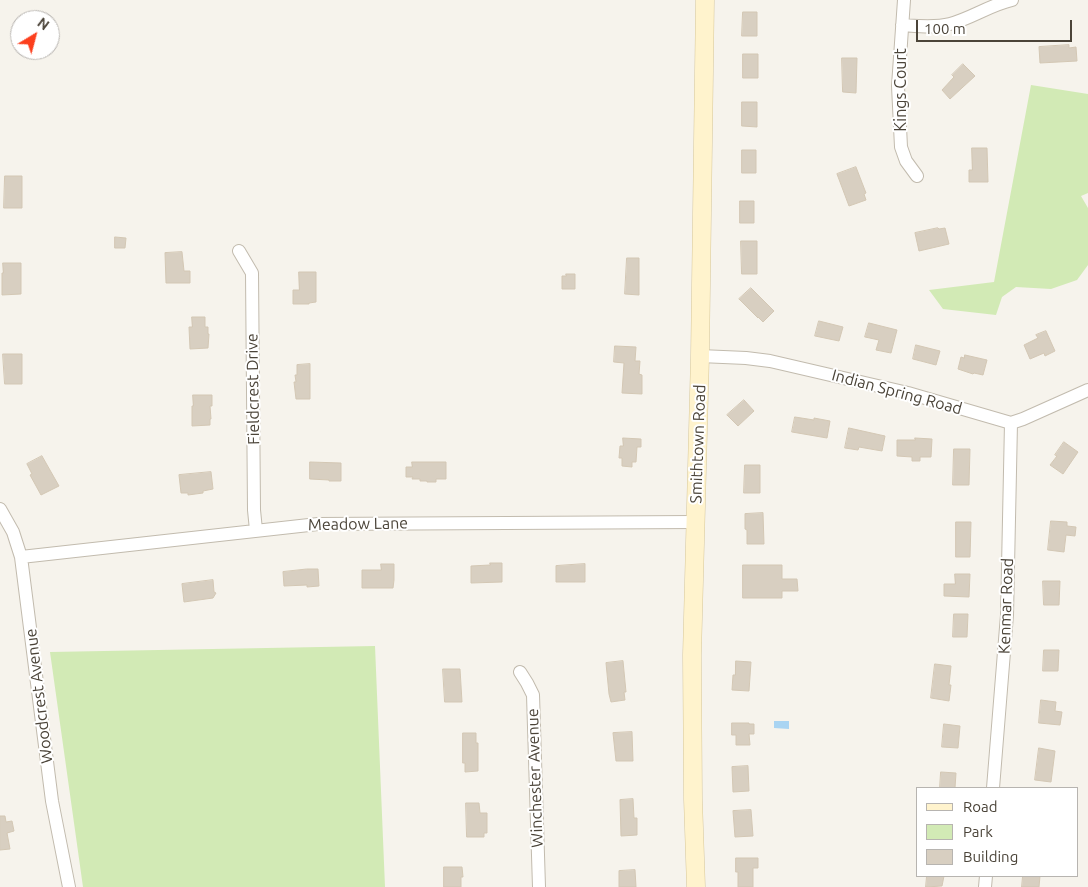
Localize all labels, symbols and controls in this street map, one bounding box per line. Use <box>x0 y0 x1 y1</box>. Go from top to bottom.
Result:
north arrow <box>10 10 60 60</box>
scale bar <box>918 10 1074 42</box>
text: N <box>34 14 52 33</box>
text: 100 m <box>924 20 966 37</box>
street label: Kings Court <box>891 48 911 132</box>
street label: Fieldcrest Drive <box>242 333 264 445</box>
street label: Indian Spring Road <box>830 365 964 419</box>
street label: Smithtown Road <box>686 384 710 504</box>
street label: Meadow Lane <box>308 514 408 534</box>
street label: Kenmar Road <box>995 558 1017 654</box>
street label: Woodcrest Avenue <box>21 627 57 765</box>
street label: Winchester Avenue <box>523 708 547 848</box>
legend <box>916 787 1078 877</box>
text: Road <box>963 798 998 815</box>
text: Park <box>963 823 993 840</box>
text: Building <box>963 848 1018 865</box>

